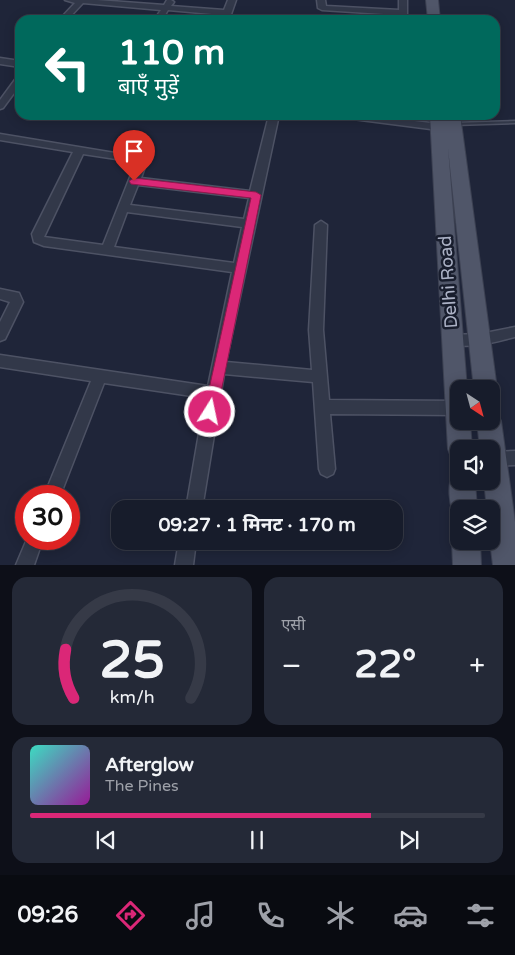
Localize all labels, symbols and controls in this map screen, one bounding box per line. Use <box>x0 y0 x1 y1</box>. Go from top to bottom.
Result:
text: 110 m <box>118 32 225 74</box>
icon: left <box>35 35 100 100</box>
text: बाएँ मुड़ें <box>118 74 179 100</box>
pin <box>113 130 155 181</box>
icon: arrive <box>120 137 148 165</box>
street label: Delhi Road <box>434 235 462 329</box>
north arrow <box>450 380 500 430</box>
map controls <box>450 380 500 550</box>
position arrow <box>183 385 235 437</box>
button: sound <box>450 440 500 490</box>
speed limit sign: 30 <box>15 485 80 550</box>
button: layers <box>450 500 500 550</box>
text: 09:27 · 1 मिनट · 170 m <box>158 514 356 536</box>
text: एसी <box>282 615 305 635</box>
text: 25 <box>99 629 164 692</box>
text: 22° <box>354 642 416 688</box>
text: − <box>282 649 301 683</box>
text: + <box>469 649 485 683</box>
text: km/h <box>109 687 154 708</box>
text: Afterglow <box>105 754 194 776</box>
text: The Pines <box>105 776 179 796</box>
icon: previous <box>92 826 120 854</box>
icon: pause <box>243 826 271 854</box>
icon: next <box>395 826 423 854</box>
icon: directions <box>113 898 148 933</box>
icon: music <box>183 898 218 933</box>
icon: phone <box>253 898 288 933</box>
icon: climate <box>323 898 358 933</box>
icon: car <box>393 898 428 933</box>
icon: filters <box>463 898 498 933</box>
text: 09:26 <box>17 902 78 928</box>

